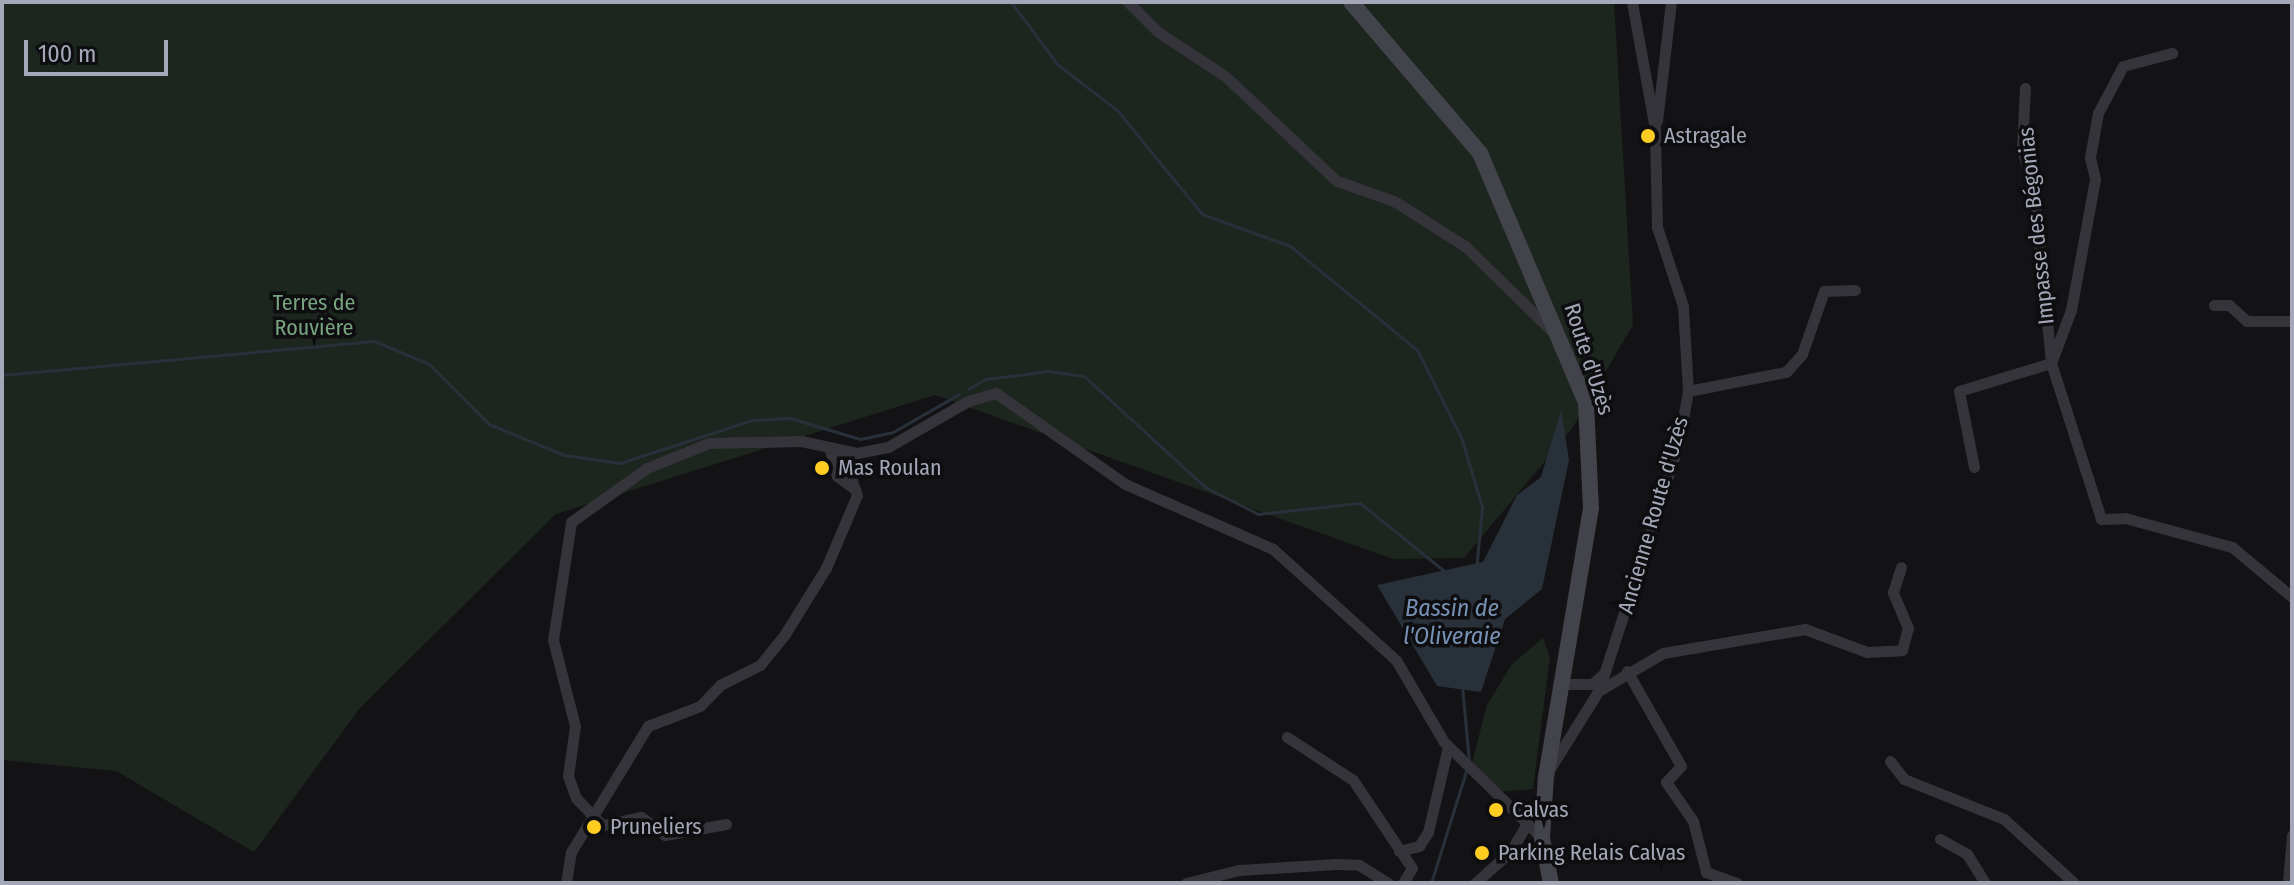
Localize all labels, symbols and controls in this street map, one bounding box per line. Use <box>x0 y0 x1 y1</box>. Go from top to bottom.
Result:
scale bar <box>28 24 172 74</box>
text: 100 m <box>38 40 96 68</box>
place label: Astragale <box>1664 123 1747 149</box>
street label: Impasse des Bégonias <box>2013 126 2059 326</box>
marker: Astragale <box>1639 127 1657 145</box>
park label: Terres de Rouvière <box>273 289 355 340</box>
street label: Route d'Uzès <box>1559 300 1619 418</box>
street label: Ancienne Route d'Uzès <box>1612 413 1694 617</box>
place label: Mas Roulan <box>838 455 942 481</box>
marker: Mas Roulan <box>813 459 831 477</box>
water label: Bassin de l'Oliveraie <box>1403 595 1501 651</box>
place label: Calvas <box>1512 797 1569 823</box>
marker: Calvas <box>1487 801 1505 819</box>
place label: Pruneliers <box>610 814 702 840</box>
marker: Pruneliers <box>585 818 603 836</box>
place label: Parking Relais Calvas <box>1498 840 1685 866</box>
marker: Parking Relais Calvas <box>1473 844 1491 862</box>

